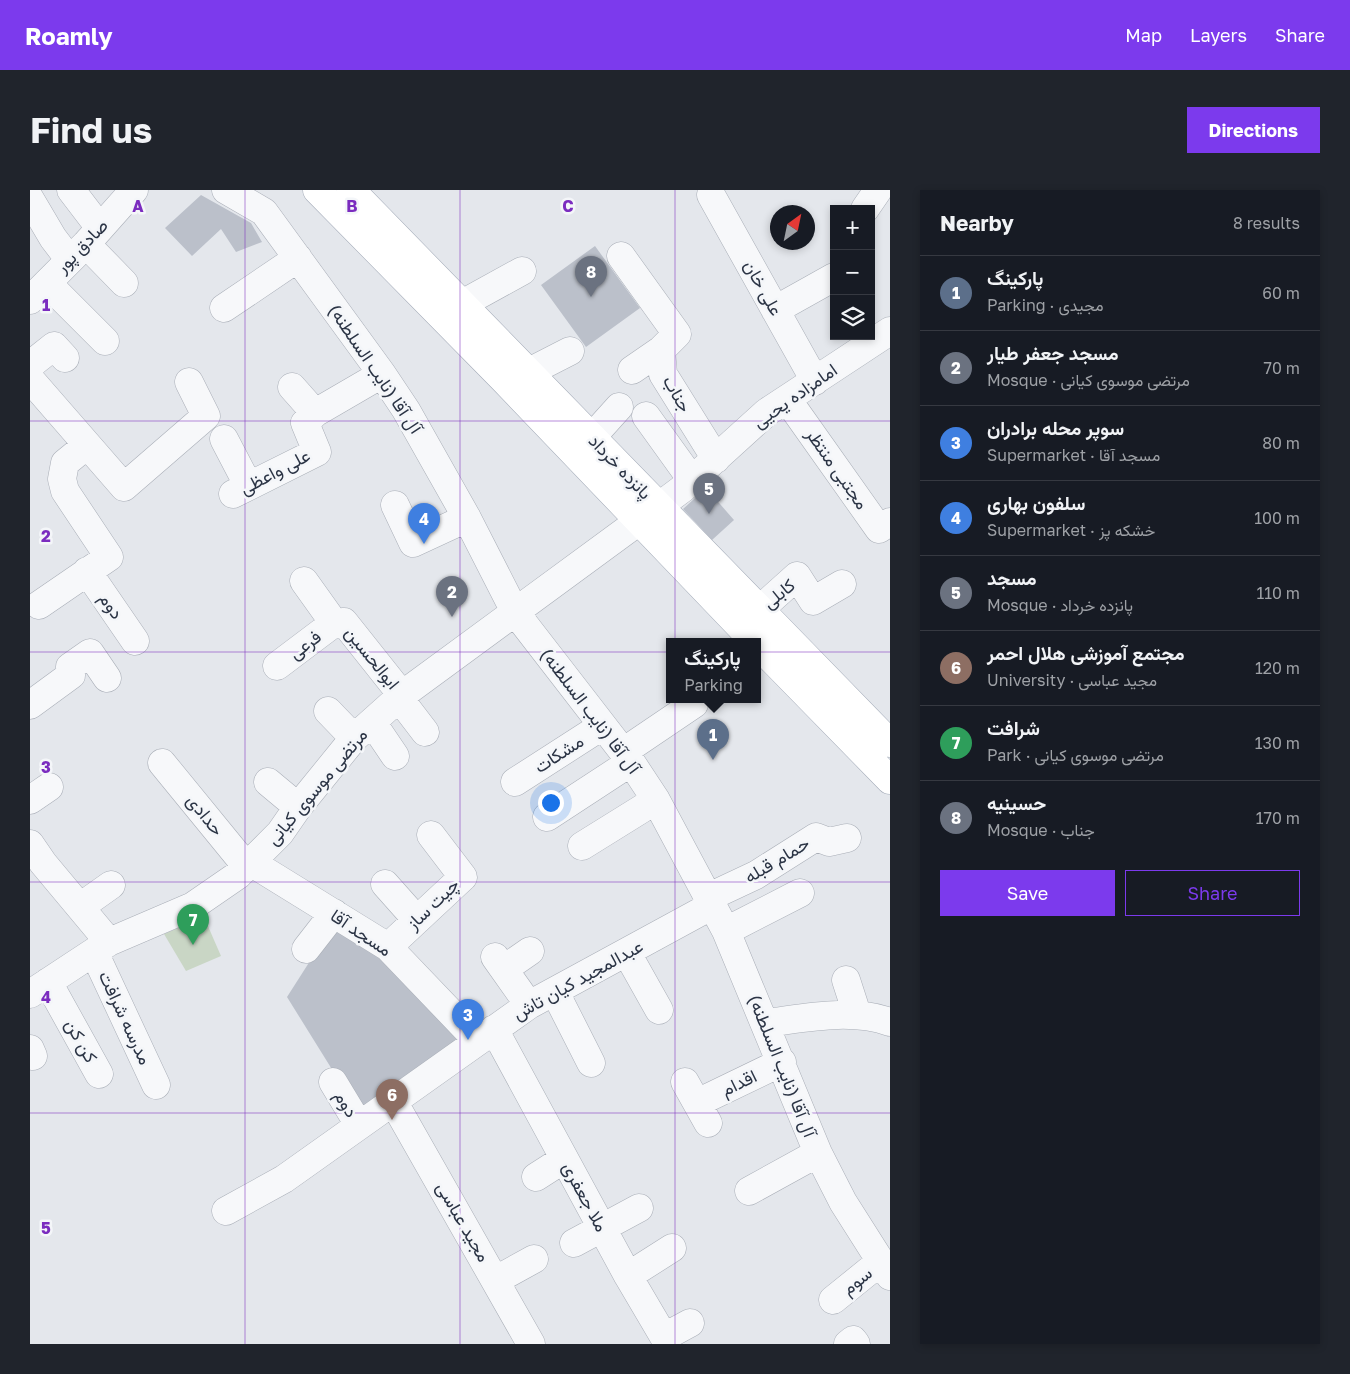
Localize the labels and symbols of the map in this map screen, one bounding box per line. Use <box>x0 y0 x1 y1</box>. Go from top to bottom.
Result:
text: A <box>132 196 144 216</box>
text: B <box>346 196 358 216</box>
text: C <box>562 196 574 216</box>
north arrow <box>770 205 815 250</box>
street label: صادق پور <box>50 214 114 279</box>
pin: 8 <box>575 256 607 297</box>
street label: علی خان <box>739 256 788 320</box>
text: 1 <box>42 295 50 315</box>
street label: آل آقا (نایب السلطنه) <box>323 299 428 440</box>
street label: امامزاده یحیی <box>748 358 841 433</box>
street label: جناب <box>659 371 697 416</box>
street label: مجتبی منتظر <box>801 423 874 514</box>
street label: پانزده خرداد <box>583 429 657 505</box>
street label: علی واعظی <box>236 443 314 500</box>
pin: 5 <box>693 473 725 514</box>
pin: 4 <box>408 503 440 544</box>
text: 2 <box>41 526 51 546</box>
street label: کابلی <box>758 574 800 614</box>
pin: 2 <box>436 576 468 617</box>
street label: دوم <box>93 588 129 624</box>
street label: ابوالحسین <box>340 622 405 694</box>
street label: فرعی <box>284 625 326 664</box>
street label: آل آقا (نایب السلطنه) <box>536 643 646 780</box>
pin: 1 <box>697 719 729 760</box>
street label: مرتضی موسوی کیانی <box>261 724 372 850</box>
street label: مشکات <box>530 729 587 777</box>
text: 3 <box>41 757 51 777</box>
street label: حدادی <box>182 789 229 840</box>
your location <box>538 790 564 816</box>
street label: حمام قبله <box>740 831 814 889</box>
street label: چیت ساز <box>401 873 465 936</box>
pin: 7 <box>177 904 209 945</box>
street label: مسجد آقا <box>327 904 396 961</box>
street label: عبدالمجید کیان تاش <box>509 934 647 1025</box>
street label: مدرسه شرافت <box>94 967 157 1068</box>
text: 4 <box>41 987 51 1007</box>
street label: آل آقا (نایب السلطنه) <box>743 991 822 1142</box>
pin: 3 <box>452 999 484 1040</box>
street label: کن کن <box>60 1015 103 1067</box>
street label: اقدام <box>717 1064 761 1102</box>
pin: 6 <box>376 1079 408 1120</box>
street label: دوم <box>329 1086 363 1122</box>
street label: ملا جعفری <box>557 1158 613 1236</box>
street label: مجید عباسی <box>431 1178 496 1266</box>
text: 5 <box>41 1218 51 1238</box>
street label: سوم <box>837 1261 877 1301</box>

